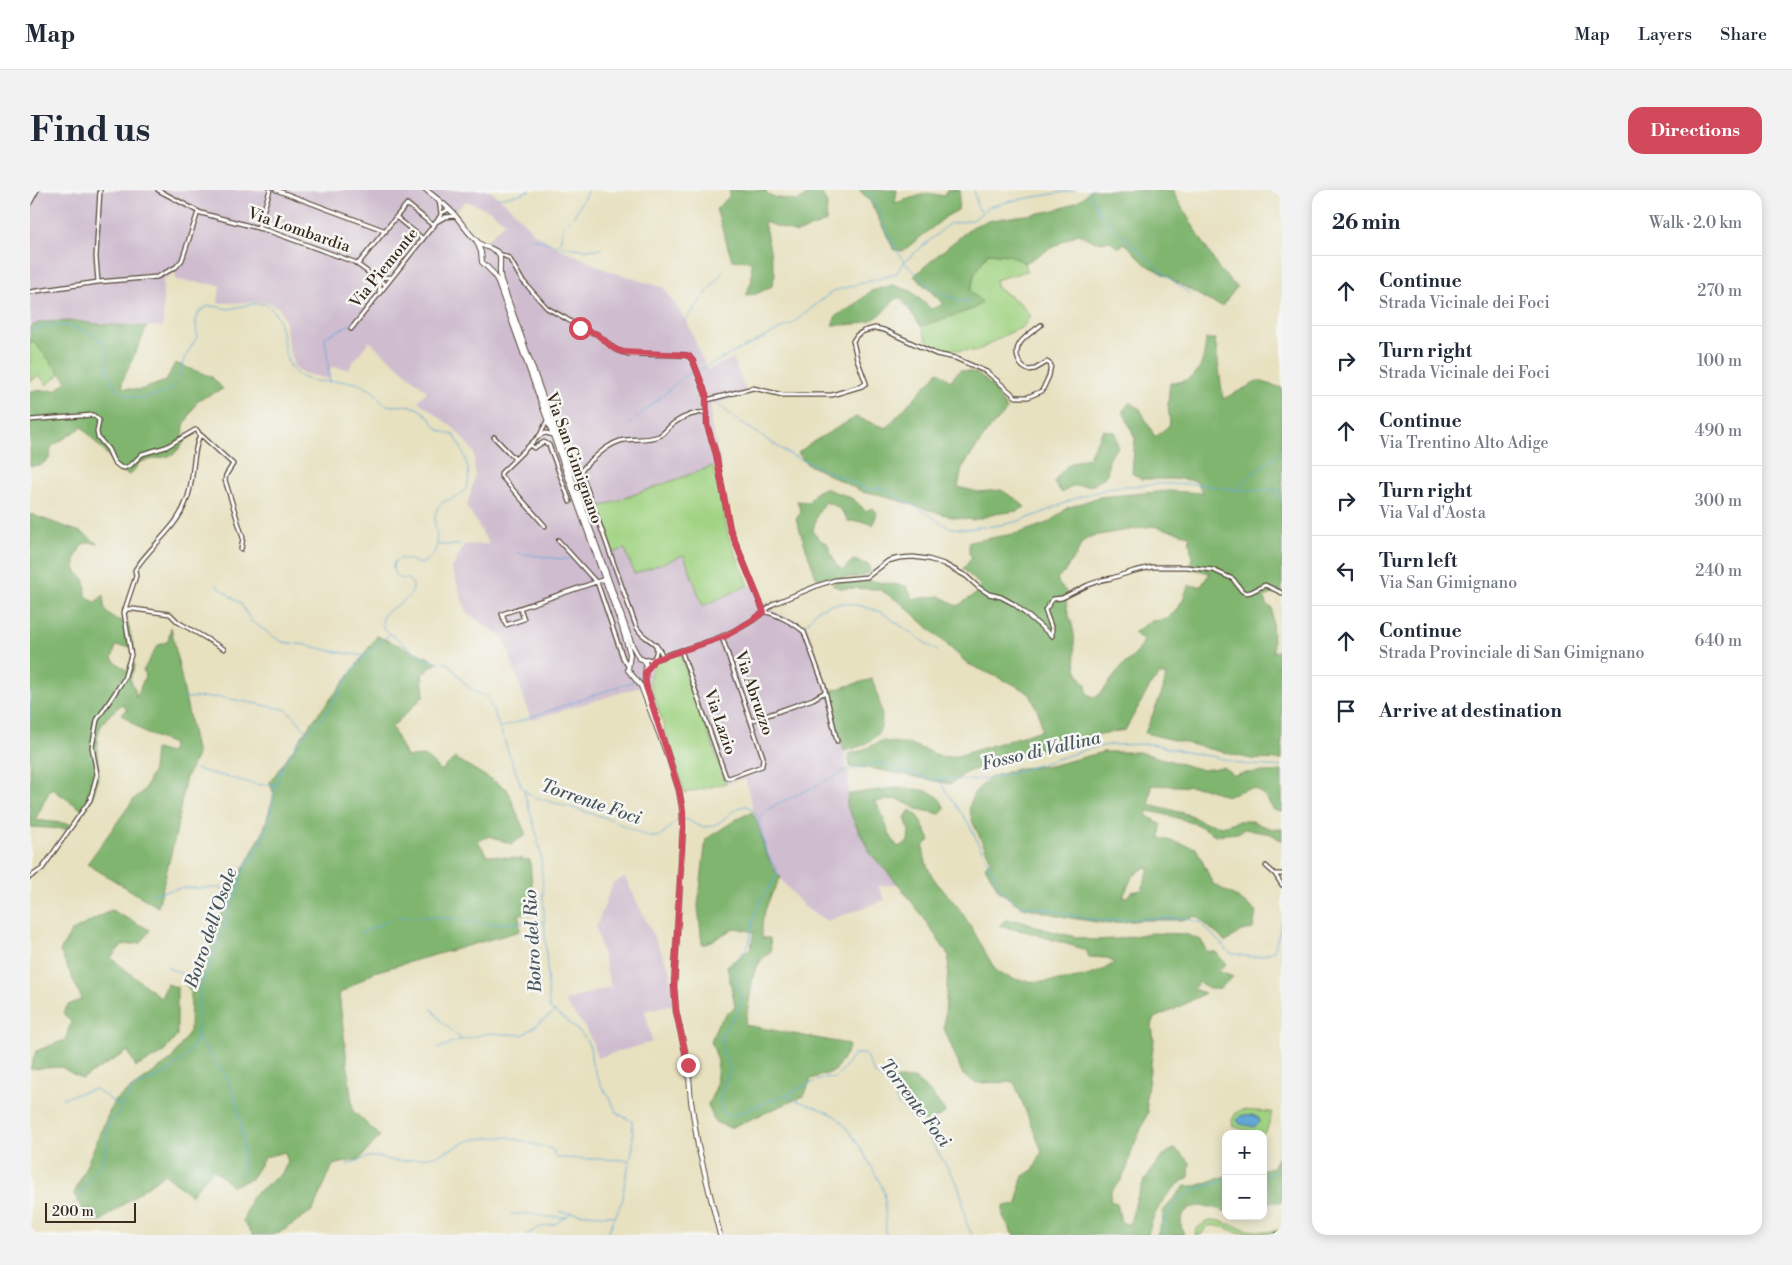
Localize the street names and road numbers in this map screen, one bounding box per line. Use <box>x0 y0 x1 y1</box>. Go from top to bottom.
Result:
street label: Via Lombardia <box>244 203 354 257</box>
street label: Via Piemonte <box>345 224 423 313</box>
street label: Via San Gimignano <box>541 389 607 526</box>
street label: Via Abruzzo <box>730 647 778 738</box>
street label: Via Lazio <box>699 686 741 757</box>

